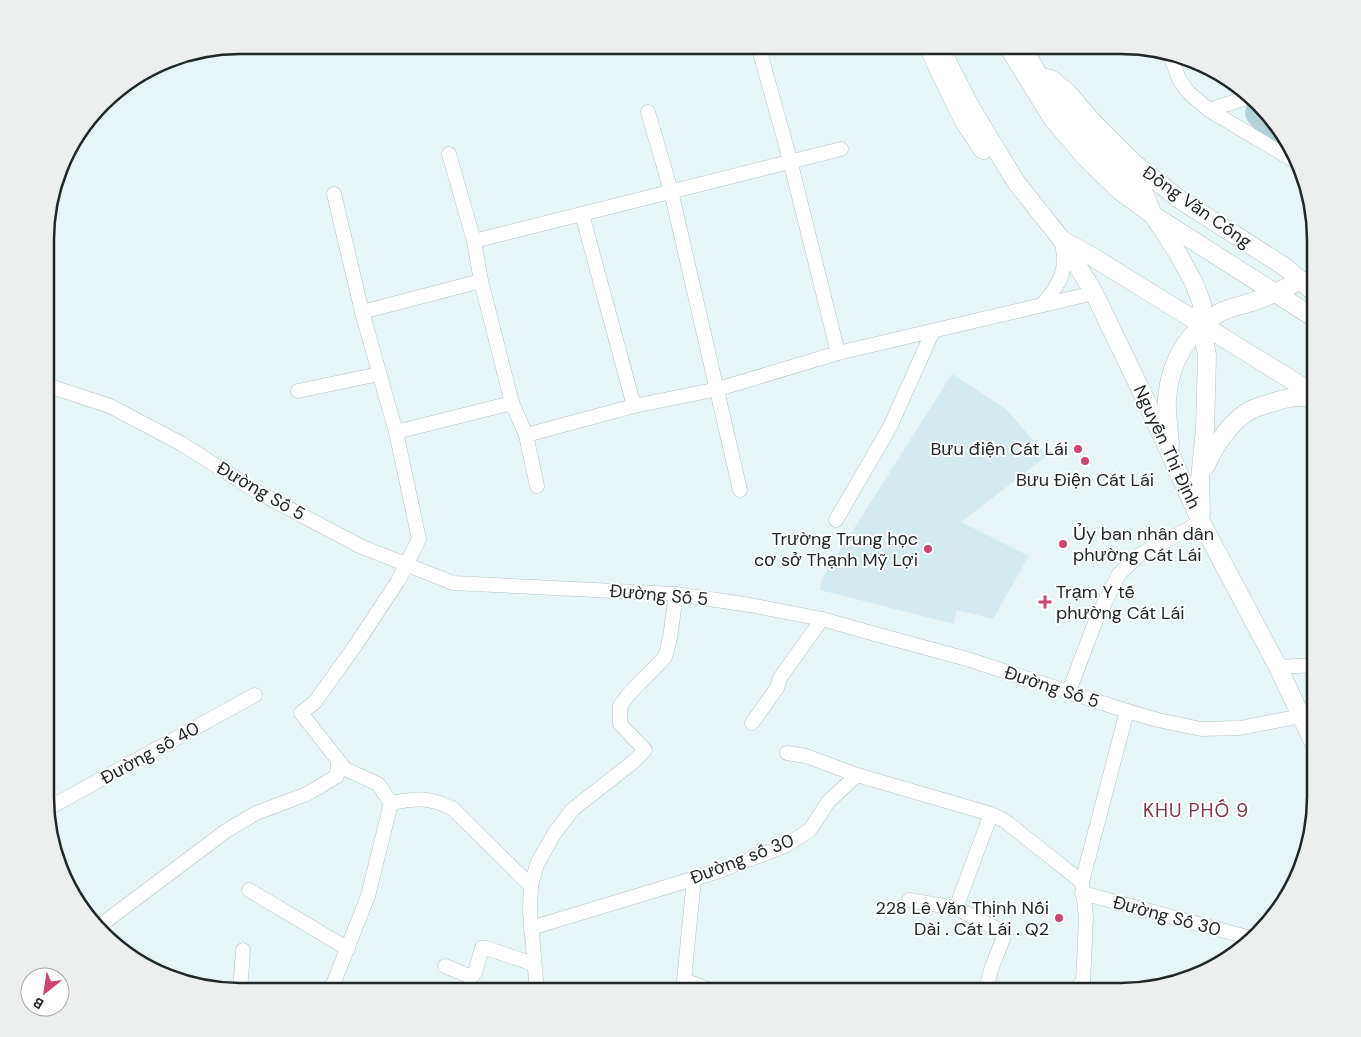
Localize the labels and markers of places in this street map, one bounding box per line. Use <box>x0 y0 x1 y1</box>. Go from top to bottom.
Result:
place label: Bưu điện Cát Lái <box>931 437 1068 461</box>
marker: Bưu điện Cát Lái <box>1072 443 1084 455</box>
marker: Bưu Điện Cát Lái <box>1079 455 1091 467</box>
place label: Bưu Điện Cát Lái <box>1016 468 1154 492</box>
place label: Ủy ban nhân dân phường Cát Lái <box>1073 522 1214 567</box>
place label: Trường Trung học cơ sở Thạnh Mỹ Lợi <box>754 527 918 572</box>
marker: Ủy ban nhân dân phường Cát Lái <box>1057 538 1069 550</box>
marker: Trường Trung học cơ sở Thạnh Mỹ Lợi <box>922 543 934 555</box>
place label: Trạm Y tế phường Cát Lái <box>1056 580 1185 625</box>
marker: Trạm Y tế phường Cát Lái <box>1038 595 1052 609</box>
place label: 228 Lê Văn Thịnh Nối Dài . Cát Lái . Q2 <box>875 896 1049 941</box>
marker: 228 Lê Văn Thịnh Nối Dài . Cát Lái . Q2 <box>1053 912 1065 924</box>

